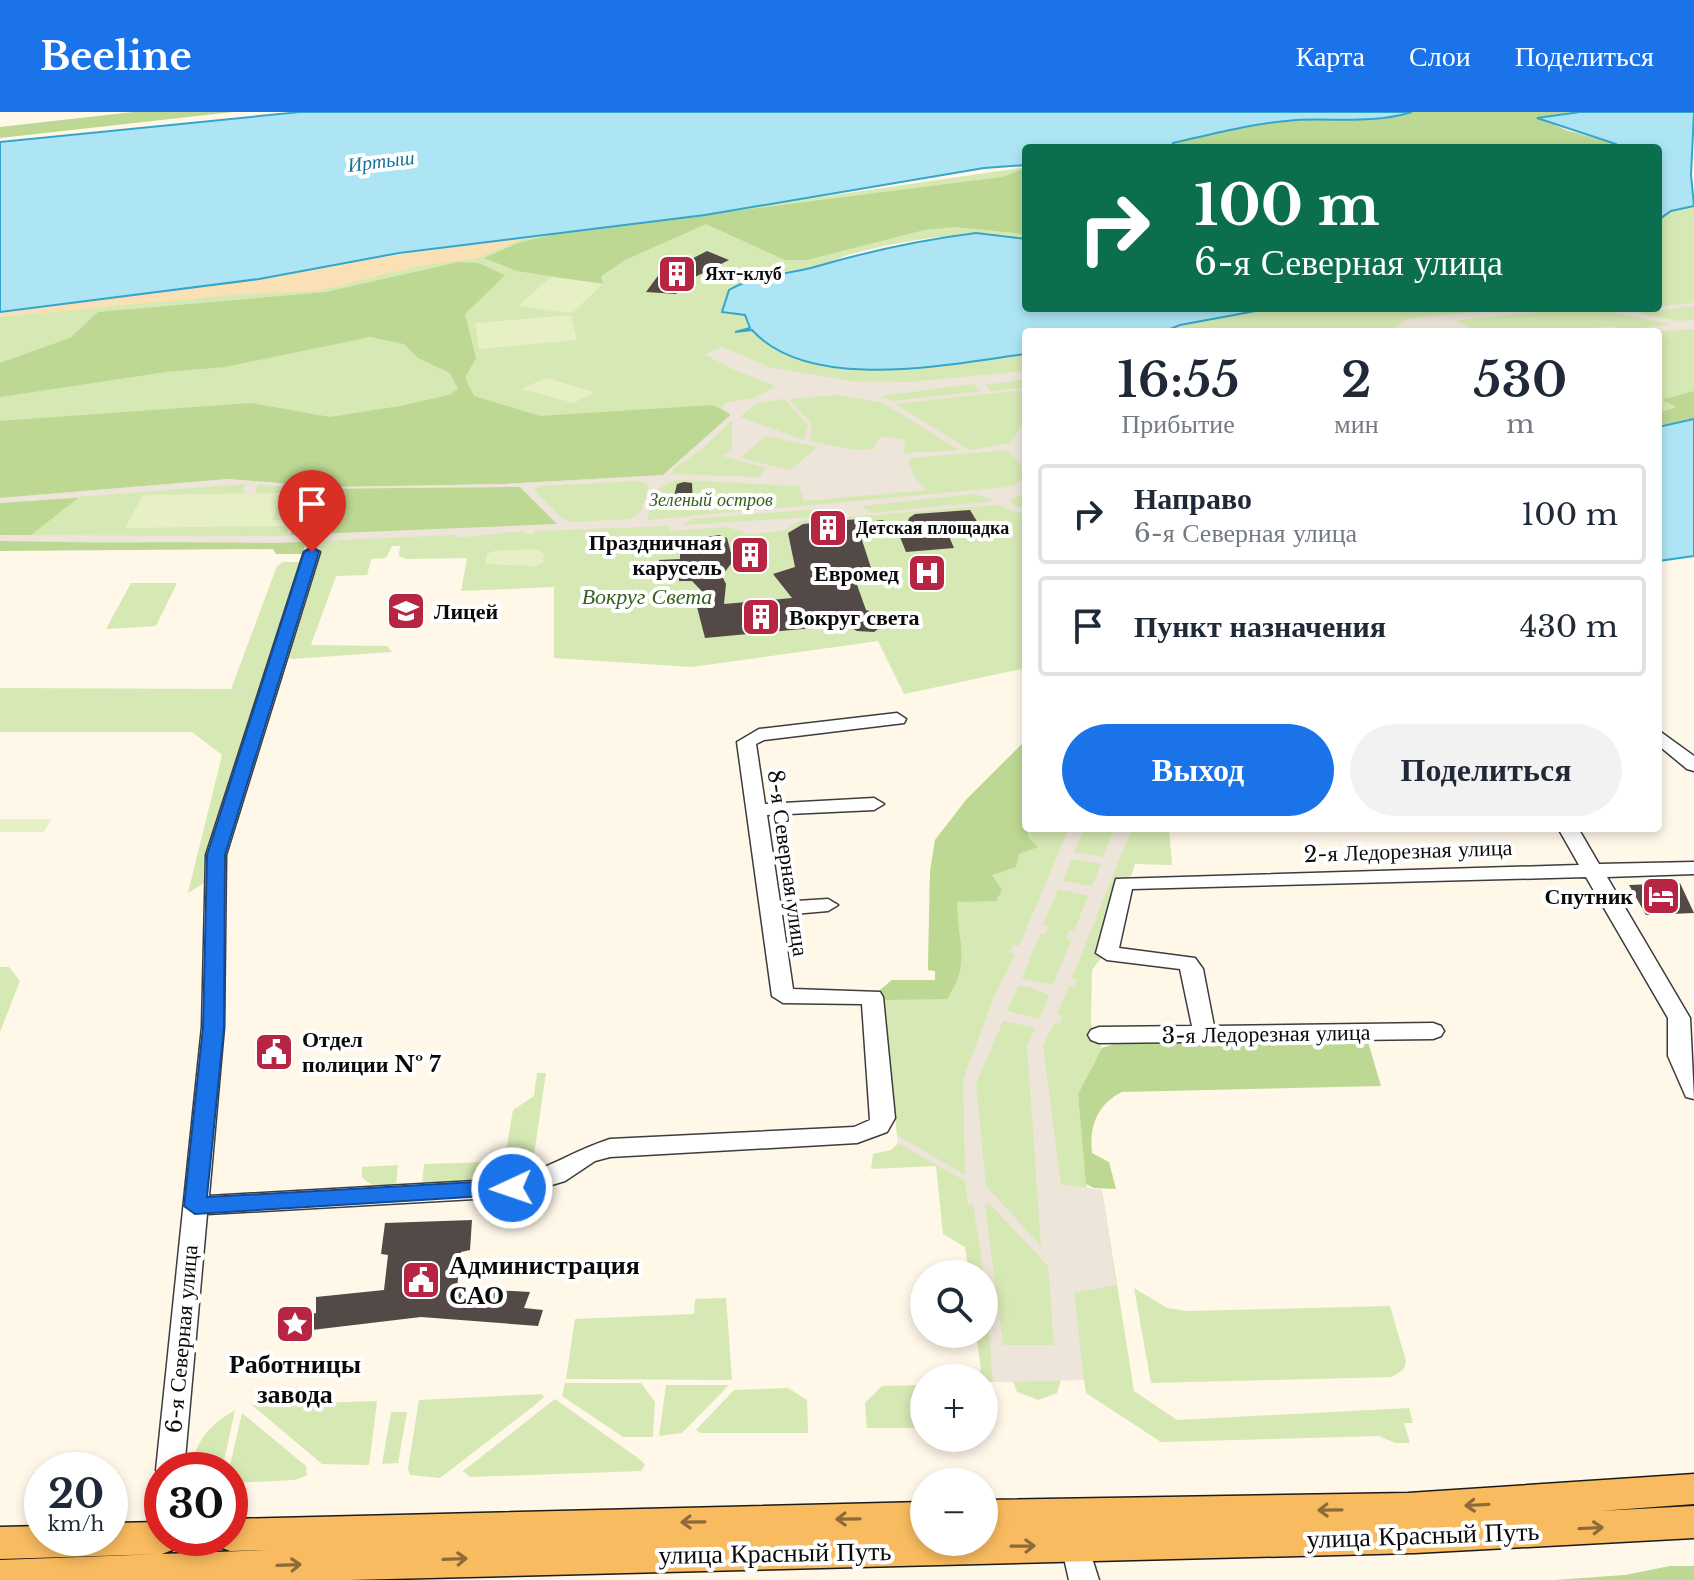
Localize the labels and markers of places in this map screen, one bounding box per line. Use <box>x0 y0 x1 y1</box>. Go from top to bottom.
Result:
building icon: Яхт-клуб <box>656 253 698 295</box>
place label: Яхт-клуб <box>705 263 782 285</box>
pin <box>278 470 346 552</box>
building icon: Детская площадка <box>807 507 849 549</box>
place label: Детская площадка <box>856 517 1009 539</box>
place label: Праздничная карусель <box>589 529 722 581</box>
building icon: Праздничная карусель <box>729 534 771 576</box>
hospital icon: Евромед <box>906 552 948 594</box>
place label: Евромед <box>814 560 899 587</box>
school or university icon: Лицей <box>385 590 427 632</box>
building icon: Вокруг света <box>740 596 782 638</box>
place label: Лицей <box>434 598 499 625</box>
place label: Вокруг света <box>789 604 920 631</box>
hotel icon: Спутник <box>1640 875 1682 917</box>
place label: Спутник <box>1545 883 1633 910</box>
place label: Отдел полиции № 7 <box>302 1026 441 1078</box>
public building icon: Отдел полиции № 7 <box>253 1031 295 1073</box>
place label: Администрация САО <box>449 1249 640 1311</box>
public building icon: Администрация САО <box>400 1259 442 1301</box>
place icon: Работницы завода <box>274 1303 316 1345</box>
place label: Работницы завода <box>229 1348 361 1410</box>

